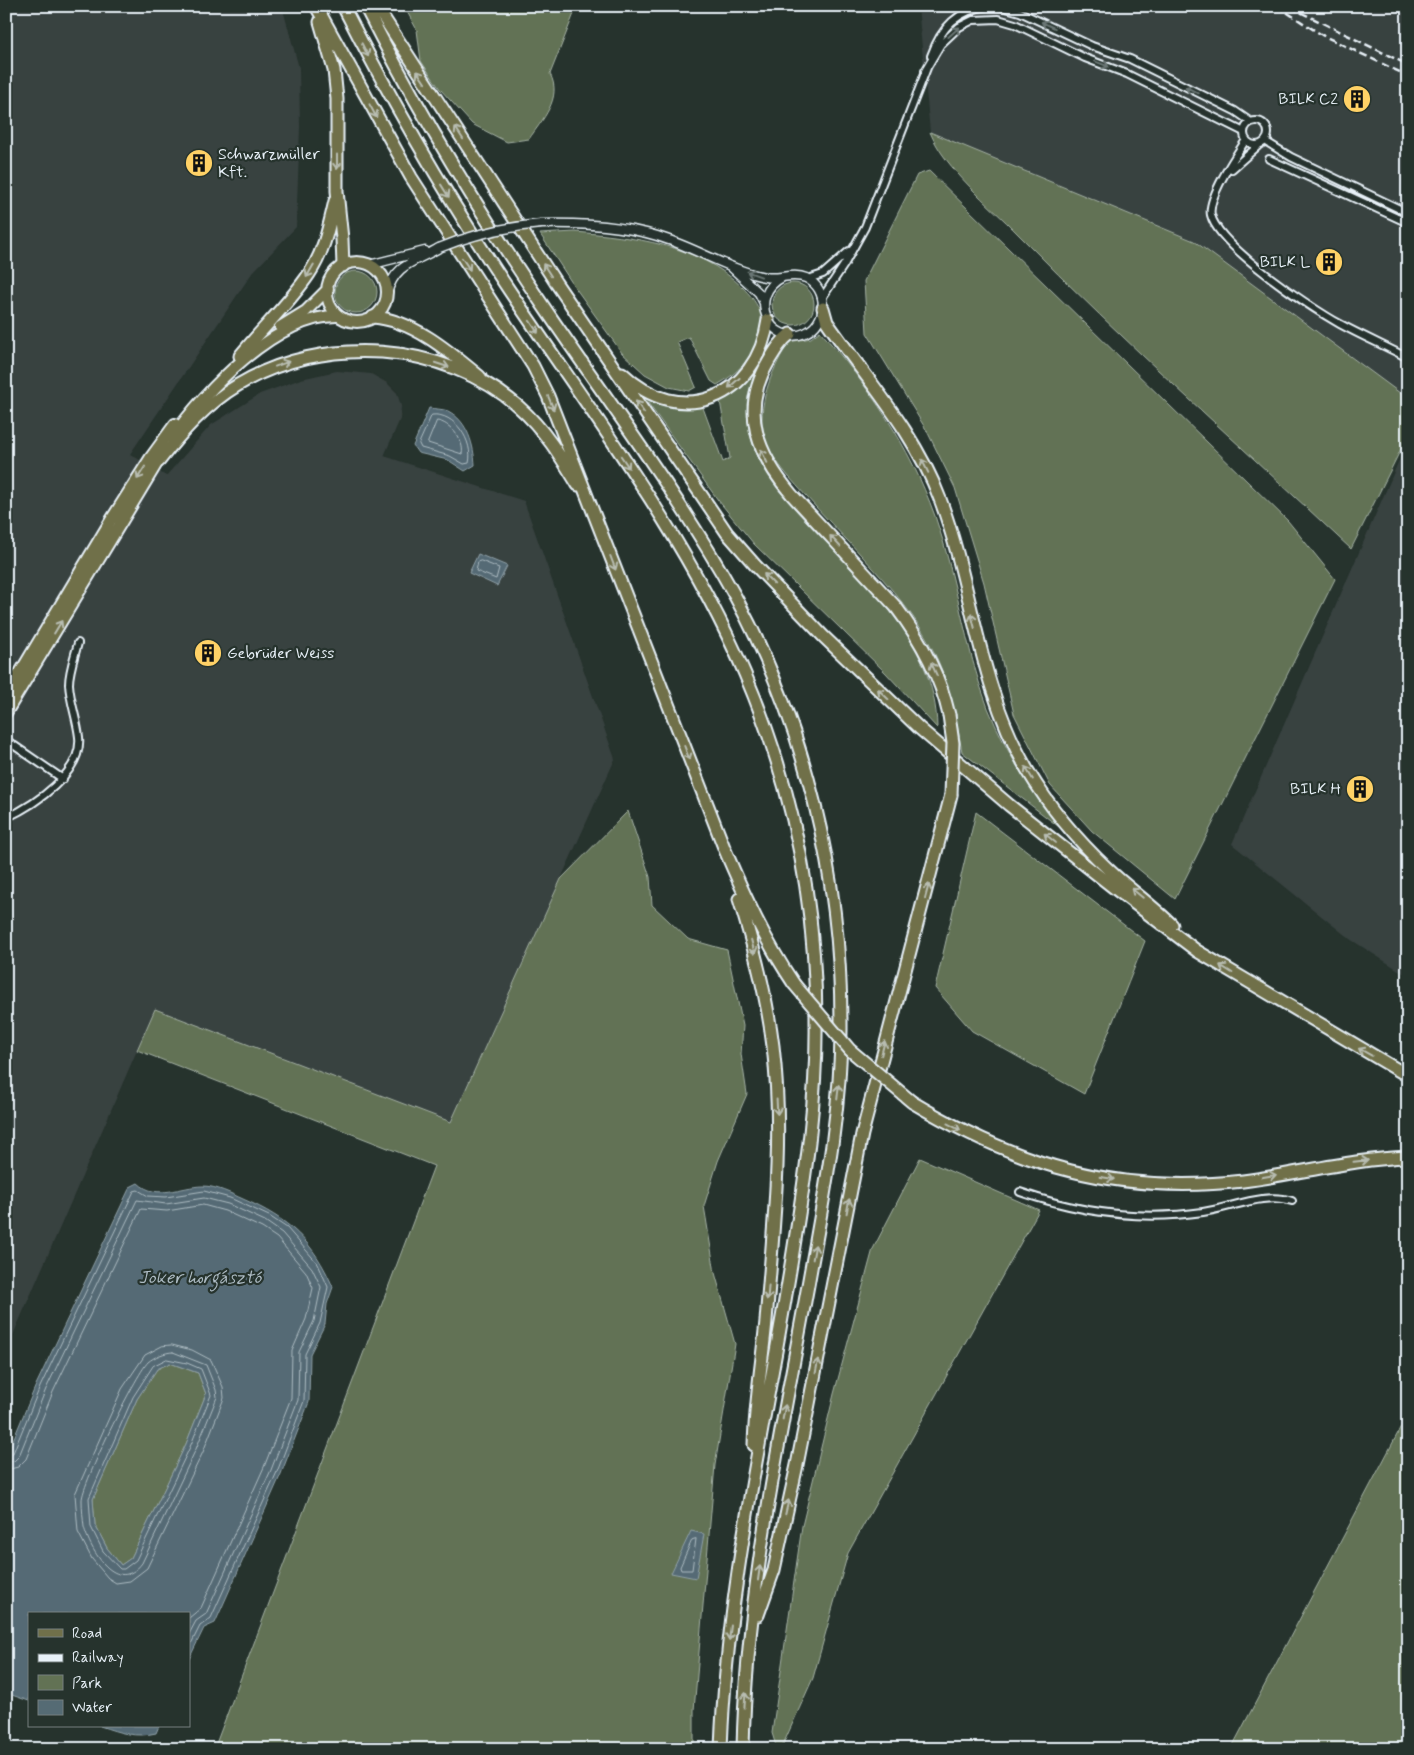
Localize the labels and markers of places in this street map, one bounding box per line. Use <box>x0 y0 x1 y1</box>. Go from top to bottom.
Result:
building icon: BILK C2 <box>1342 84 1372 114</box>
place label: BILK C2 <box>1278 89 1338 110</box>
place label: Schwarzmüller Kft. <box>218 144 320 183</box>
building icon: Schwarzmüller Kft. <box>184 148 214 178</box>
building icon: BILK L <box>1314 247 1344 277</box>
place label: BILK L <box>1260 252 1310 273</box>
building icon: Gebrüder Weiss <box>193 638 223 668</box>
place label: Gebrüder Weiss <box>227 643 334 664</box>
building icon: BILK H <box>1345 774 1375 804</box>
place label: BILK H <box>1290 779 1341 800</box>

